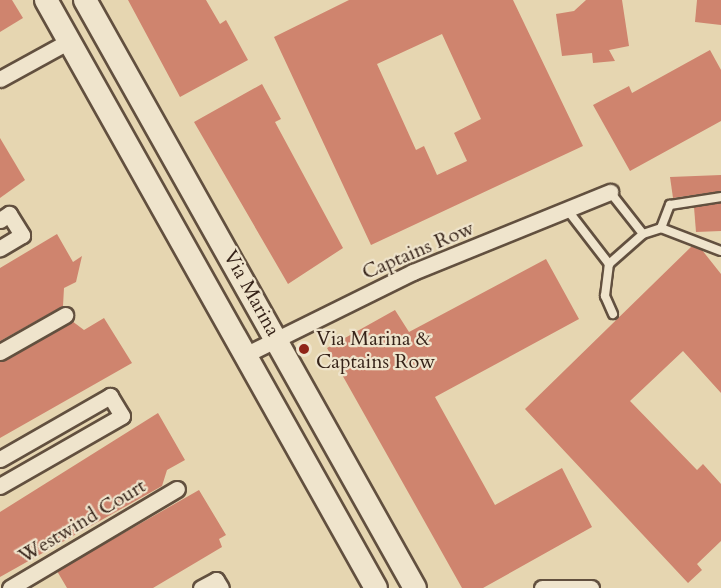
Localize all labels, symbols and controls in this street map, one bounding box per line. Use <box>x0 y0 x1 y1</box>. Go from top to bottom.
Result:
street label: Captains Row <box>358 216 478 284</box>
street label: Via Marina <box>219 246 285 340</box>
place label: Via Marina & Captains Row <box>316 326 435 373</box>
marker: Via Marina & Captains Row <box>297 342 311 356</box>
street label: Westwind Court <box>14 474 150 568</box>

